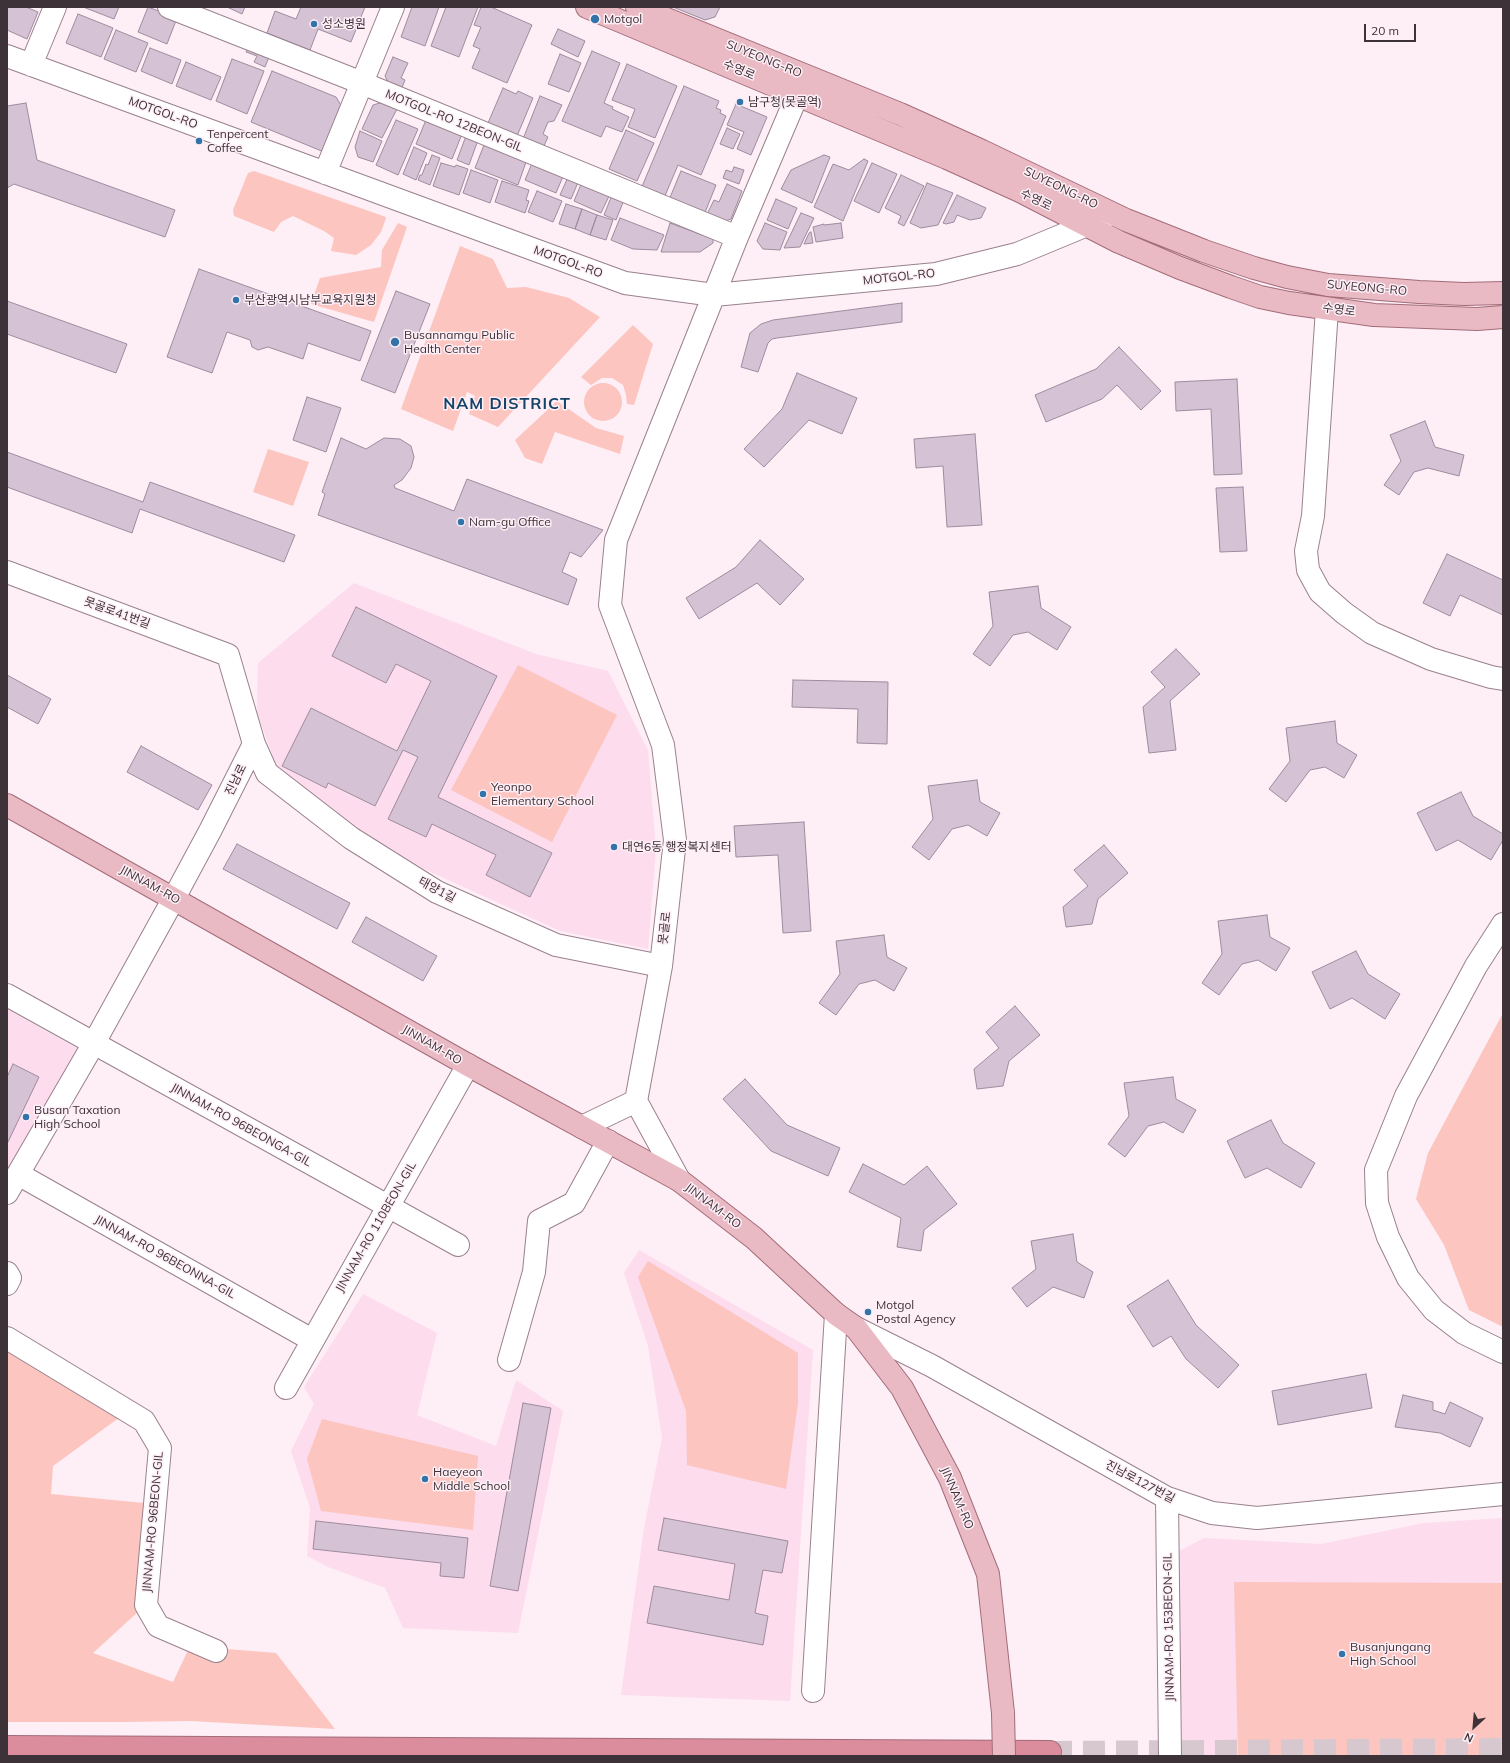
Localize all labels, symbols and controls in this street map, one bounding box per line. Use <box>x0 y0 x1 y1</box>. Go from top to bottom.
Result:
place label: Motgol <box>604 12 642 26</box>
marker: Motgol <box>589 13 601 25</box>
scale bar <box>1366 16 1418 42</box>
place label: 성소병원 <box>322 17 366 31</box>
marker: 성소병원 <box>309 19 319 29</box>
text: 20 m <box>1371 23 1399 38</box>
street label: SUYEONG-RO <box>724 37 804 81</box>
street label: 수영로 <box>721 57 757 83</box>
street label: MOTGOL-RO 12BEON-GIL <box>383 87 525 155</box>
street label: MOTGOL-RO <box>126 94 200 132</box>
place label: 남구청(못골역) <box>748 95 822 109</box>
marker: 남구청(못골역) <box>735 97 745 107</box>
place label: Tenpercent Coffee <box>207 127 268 155</box>
marker: Tenpercent Coffee <box>194 136 204 146</box>
street label: SUYEONG-RO <box>1022 164 1100 212</box>
street label: 수영로 <box>1018 186 1054 214</box>
street label: MOTGOL-RO <box>531 243 605 281</box>
street label: MOTGOL-RO <box>862 266 936 288</box>
street label: SUYEONG-RO <box>1326 277 1408 299</box>
place label: 부산광역시남부교육지원청 <box>244 293 376 307</box>
marker: 부산광역시남부교육지원청 <box>231 295 241 305</box>
street label: 수영로 <box>1322 301 1356 319</box>
place label: Busannamgu Public Health Center <box>404 328 515 356</box>
marker: Busannamgu Public Health Center <box>389 336 401 348</box>
district label: NAM DISTRICT <box>443 394 571 414</box>
place label: Nam-gu Office <box>469 515 551 529</box>
marker: Nam-gu Office <box>456 517 466 527</box>
street label: 못골로41번길 <box>82 594 152 632</box>
street label: 진남로 <box>222 762 250 798</box>
place label: Yeonpo Elementary School <box>491 780 594 808</box>
marker: Yeonpo Elementary School <box>478 789 488 799</box>
place label: 대연6동 행정복지센터 <box>622 840 732 854</box>
marker: 대연6동 행정복지센터 <box>609 842 619 852</box>
street label: JINNAM-RO <box>117 863 183 907</box>
street label: 태양1길 <box>416 874 458 906</box>
street label: 못골로 <box>656 911 674 945</box>
street label: JINNAM-RO <box>399 1022 465 1068</box>
street label: JINNAM-RO 96BEONGA-GIL <box>168 1080 314 1170</box>
place label: Busan Taxation High School <box>34 1103 120 1131</box>
marker: Busan Taxation High School <box>21 1112 31 1122</box>
street label: JINNAM-RO 110BEON-GIL <box>333 1159 419 1295</box>
street label: JINNAM-RO <box>682 1180 744 1232</box>
street label: JINNAM-RO 96BEONNA-GIL <box>92 1212 238 1302</box>
place label: Motgol Postal Agency <box>876 1298 956 1326</box>
marker: Motgol Postal Agency <box>863 1307 873 1317</box>
street label: JINNAM-RO 96BEON-GIL <box>140 1451 166 1593</box>
street label: 진남로127번길 <box>1103 1458 1177 1506</box>
street label: JINNAM-RO <box>937 1464 977 1532</box>
place label: Haeyeon Middle School <box>433 1465 510 1493</box>
marker: Haeyeon Middle School <box>420 1474 430 1484</box>
street label: JINNAM-RO 153BEON-GIL <box>1161 1553 1177 1701</box>
place label: Busanjungang High School <box>1350 1640 1431 1668</box>
marker: Busanjungang High School <box>1337 1649 1347 1659</box>
north arrow <box>1454 1707 1494 1747</box>
text: N <box>1462 1730 1476 1746</box>

